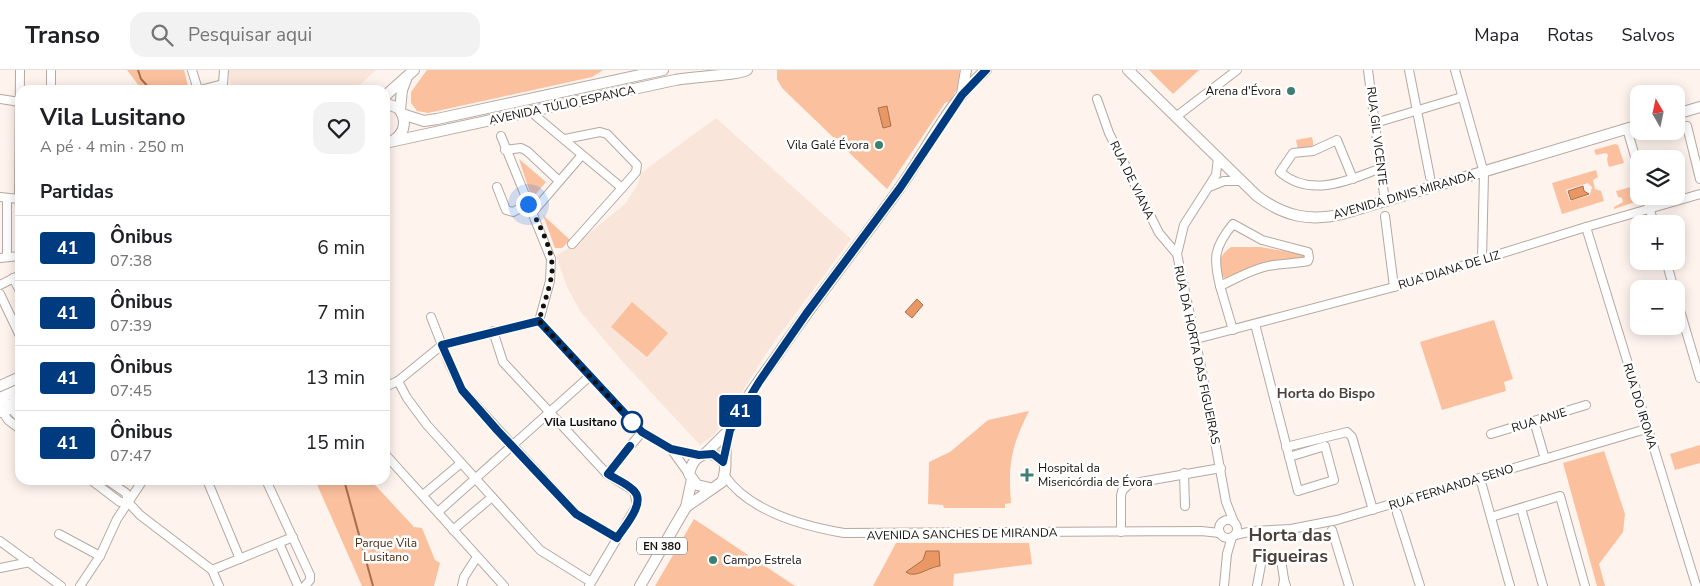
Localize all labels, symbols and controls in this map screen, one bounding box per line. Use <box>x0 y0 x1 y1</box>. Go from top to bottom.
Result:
search box <box>130 12 480 57</box>
text: Transo <box>25 19 100 51</box>
icon: search <box>148 21 176 49</box>
text: Pesquisar aqui <box>188 22 312 48</box>
text: Mapa <box>1474 23 1519 47</box>
text: Rotas <box>1547 23 1593 47</box>
text: Salvos <box>1621 23 1675 47</box>
street label: AVENIDA TÚLIO ESPANCA <box>487 82 637 128</box>
place label: Arena d'Évora <box>1205 83 1281 99</box>
marker: Arena d'Évora <box>1285 85 1297 97</box>
north arrow <box>1630 85 1685 140</box>
map controls <box>1630 85 1685 335</box>
street label: RUA GIL VICENTE <box>1363 86 1391 186</box>
text: Vila Lusitano <box>40 101 186 133</box>
button: heart <box>313 102 365 154</box>
text: A pé · 4 min · 250 m <box>40 136 184 158</box>
place label: Vila Galé Évora <box>786 137 869 153</box>
street label: RUA DE VIANA <box>1106 138 1158 222</box>
marker: Vila Galé Évora <box>873 139 885 151</box>
button: layers <box>1630 150 1685 205</box>
street label: AVENIDA DINIS MIRANDA <box>1331 167 1477 223</box>
text: Partidas <box>40 179 114 205</box>
your location <box>516 192 541 217</box>
button: + <box>1630 215 1685 270</box>
text: Ônibus <box>110 224 173 250</box>
text: 6 min <box>317 235 365 261</box>
text: 41 <box>57 236 78 260</box>
street label: RUA DIANA DE LIZ <box>1396 247 1502 293</box>
text: 07:38 <box>110 250 152 272</box>
street label: RUA DA HORTA DAS FIGUEIRAS <box>1170 264 1224 446</box>
button: − <box>1630 280 1685 335</box>
text: Ônibus <box>110 289 173 315</box>
text: 7 min <box>317 300 365 326</box>
text: 41 <box>57 301 78 325</box>
text: 07:39 <box>110 315 152 337</box>
text: Ônibus <box>110 354 173 380</box>
street label: RUA DO IROMA <box>1619 361 1661 451</box>
text: 13 min <box>306 365 365 391</box>
text: 41 <box>57 366 78 390</box>
text: 07:45 <box>110 380 152 402</box>
district label: Horta do Bispo <box>1277 384 1375 403</box>
line badge: 41 <box>718 395 762 427</box>
text: 41 <box>729 399 751 423</box>
street label: RUA ANJE <box>1509 404 1569 436</box>
marker: Vila Lusitano <box>621 411 643 433</box>
place label: Vila Lusitano <box>543 414 617 430</box>
text: Ônibus <box>110 419 173 445</box>
text: 15 min <box>306 430 365 456</box>
text: 41 <box>57 431 78 455</box>
text: 07:47 <box>110 445 152 467</box>
place label: Hospital da Misericórdia de Évora <box>1038 460 1153 490</box>
street label: RUA FERNANDA SENO <box>1387 460 1515 514</box>
marker: Hospital da Misericórdia de Évora <box>1020 468 1034 482</box>
district label: Horta das Figueiras <box>1249 523 1332 568</box>
street label: AVENIDA SANCHES DE MIRANDA <box>866 524 1058 544</box>
park label: Parque Vila Lusitano <box>355 535 417 565</box>
road number: EN 380 <box>637 538 687 554</box>
place label: Campo Estrela <box>723 552 802 568</box>
marker: Campo Estrela <box>707 554 719 566</box>

